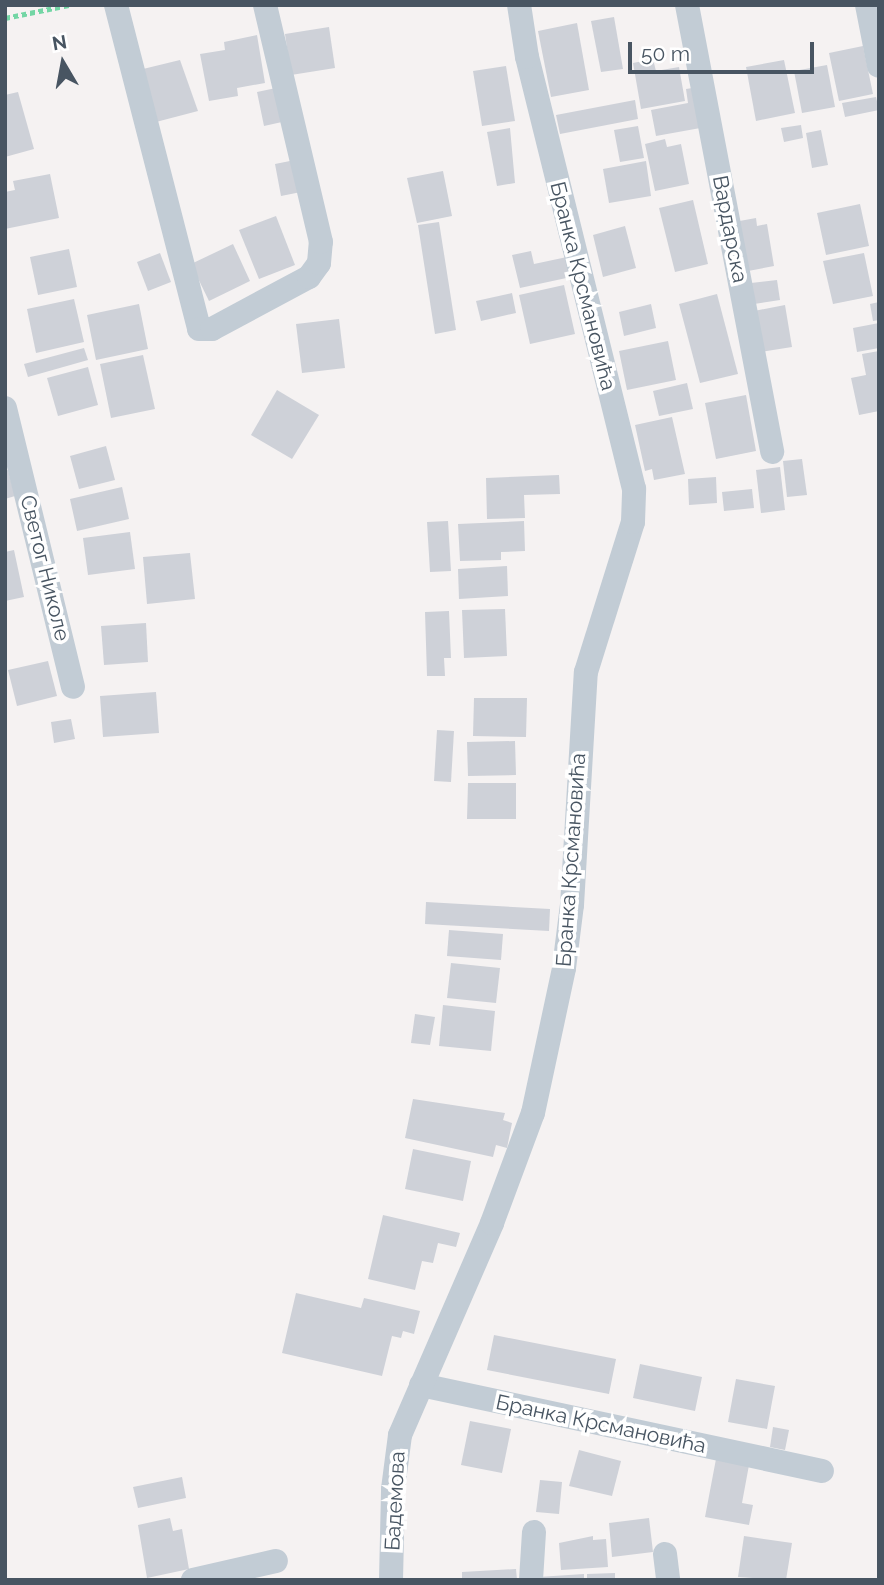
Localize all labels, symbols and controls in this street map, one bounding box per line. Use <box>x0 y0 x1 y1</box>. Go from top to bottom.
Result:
north arrow <box>28 28 98 98</box>
scale bar <box>632 28 818 72</box>
text: N <box>50 30 68 54</box>
text: 50 m <box>641 41 690 66</box>
street label: Вардарска <box>707 173 753 285</box>
street label: Бранка Крсмановића <box>545 179 621 393</box>
street label: Светог Николе <box>15 492 75 644</box>
street label: Бранка Крсмановића <box>551 752 591 968</box>
street label: Бранка Крсмановића <box>494 1389 708 1459</box>
street label: Бадемова <box>380 1451 410 1551</box>

